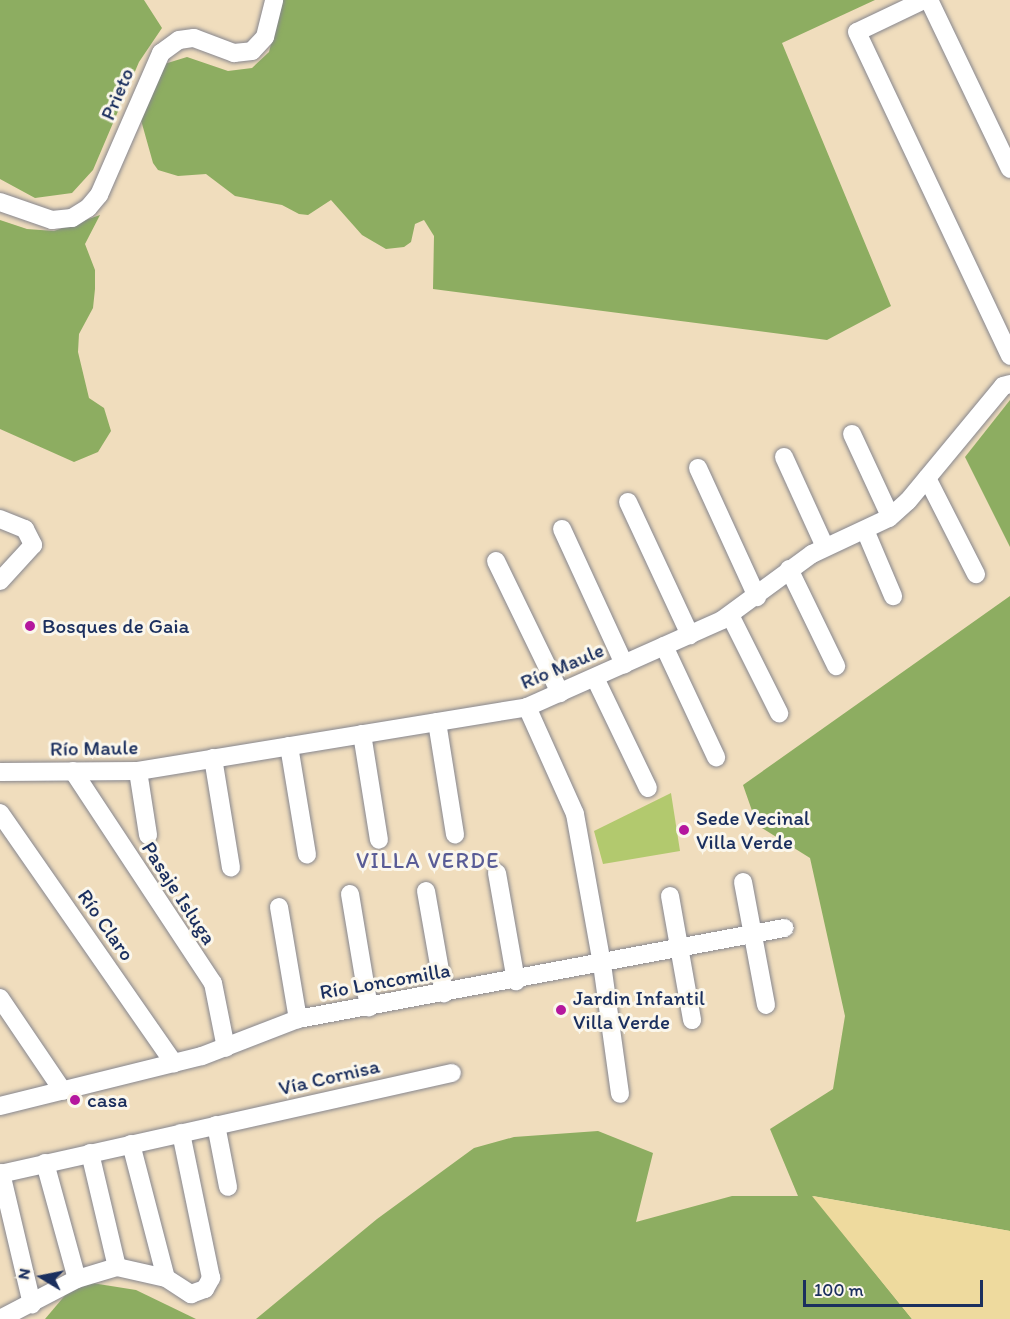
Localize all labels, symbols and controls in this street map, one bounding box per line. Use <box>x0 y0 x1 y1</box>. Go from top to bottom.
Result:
street label: Prieto <box>95 64 139 124</box>
place label: Bosques de Gaia <box>42 613 190 639</box>
marker: Bosques de Gaia <box>23 619 37 633</box>
street label: Río Maule <box>516 637 608 695</box>
street label: Río Maule <box>50 735 138 761</box>
place label: Sede Vecinal Villa Verde <box>696 805 809 855</box>
marker: Sede Vecinal Villa Verde <box>677 823 691 837</box>
street label: Pasaje Isluga <box>136 837 222 949</box>
district label: VILLA VERDE <box>356 848 500 874</box>
street label: Río Claro <box>72 884 140 966</box>
street label: Río Loncomilla <box>317 957 453 1005</box>
place label: Jardin Infantil Villa Verde <box>573 985 705 1035</box>
marker: Jardin Infantil Villa Verde <box>554 1003 568 1017</box>
street label: Vía Cornisa <box>276 1053 382 1101</box>
place label: casa <box>87 1087 127 1113</box>
marker: casa <box>68 1093 82 1107</box>
north arrow <box>12 1247 72 1307</box>
text: N <box>13 1267 34 1281</box>
scale bar <box>806 1268 986 1306</box>
text: 100 m <box>814 1279 864 1301</box>

